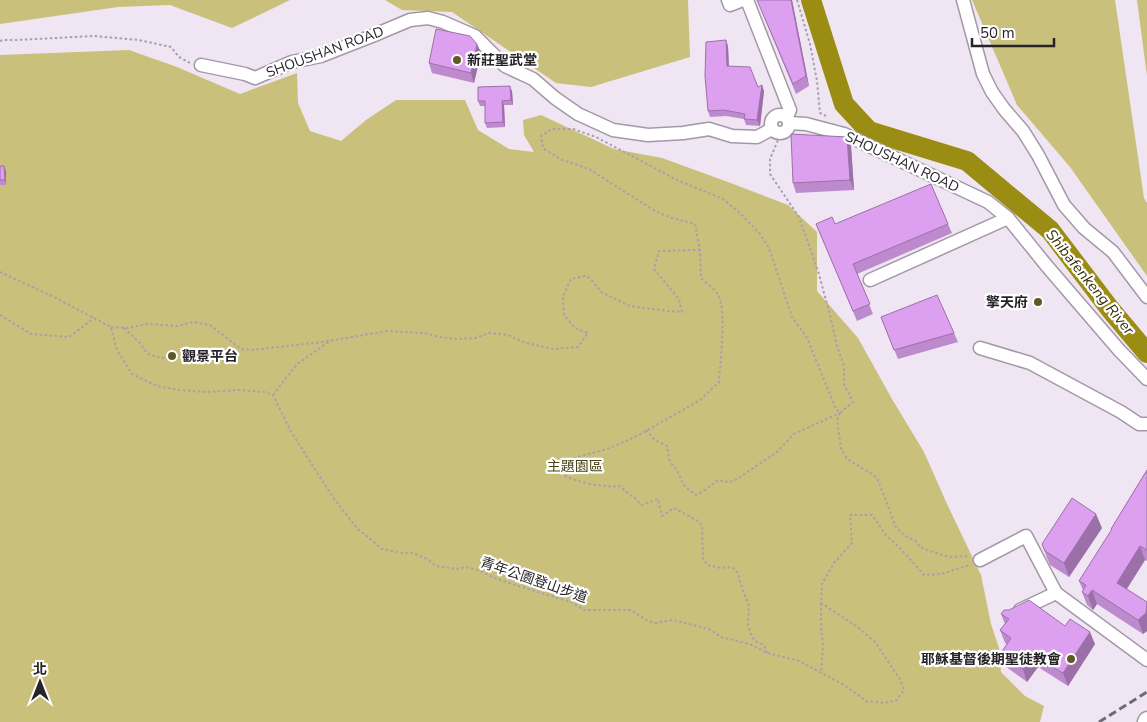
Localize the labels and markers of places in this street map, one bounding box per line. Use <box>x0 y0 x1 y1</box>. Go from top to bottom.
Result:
place label: 新莊聖武堂 <box>467 51 537 70</box>
marker: 新莊聖武堂 <box>451 54 463 66</box>
place label: 擎天府 <box>986 293 1028 312</box>
marker: 擎天府 <box>1032 296 1044 308</box>
place label: 觀景平台 <box>182 347 238 366</box>
marker: 觀景平台 <box>166 350 178 362</box>
place label: 耶穌基督後期聖徒教會 <box>921 650 1061 669</box>
marker: 耶穌基督後期聖徒教會 <box>1065 653 1077 665</box>

